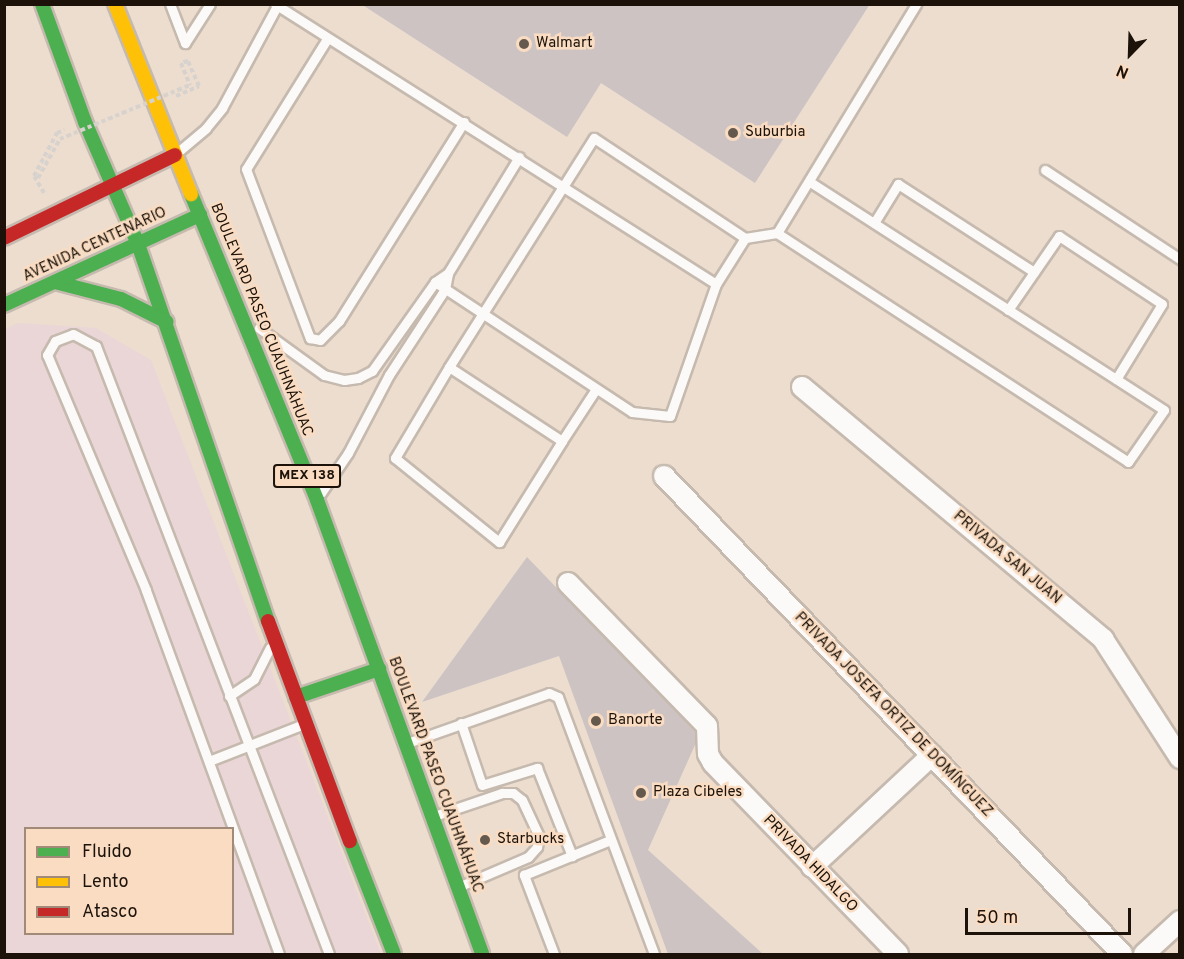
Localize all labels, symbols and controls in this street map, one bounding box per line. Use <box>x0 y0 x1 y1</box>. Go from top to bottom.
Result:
north arrow <box>1100 24 1160 84</box>
place label: Walmart <box>536 35 593 53</box>
marker: Walmart <box>517 37 531 51</box>
text: N <box>1114 59 1132 82</box>
place label: Suburbia <box>745 124 805 142</box>
marker: Suburbia <box>726 126 740 140</box>
street label: BOULEVARD PASEO CUAUHNÁHUAC <box>206 201 316 439</box>
street label: AVENIDA CENTENARIO <box>20 204 170 286</box>
road number: MEX 138 <box>272 465 342 487</box>
street label: PRIVADA SAN JUAN <box>949 507 1065 609</box>
street label: PRIVADA JOSEFA ORTIZ DE DOMÍNGUEZ <box>790 609 996 821</box>
street label: BOULEVARD PASEO CUAUHNÁHUAC <box>384 655 486 895</box>
place label: Banorte <box>608 712 663 730</box>
marker: Banorte <box>589 714 603 728</box>
place label: Plaza Cibeles <box>653 784 742 802</box>
marker: Plaza Cibeles <box>634 786 648 800</box>
street label: PRIVADA HIDALGO <box>759 811 861 917</box>
legend <box>24 827 234 935</box>
place label: Starbucks <box>497 831 564 849</box>
marker: Starbucks <box>478 833 492 847</box>
text: Fluido <box>82 841 132 864</box>
text: Lento <box>82 871 128 894</box>
scale bar <box>968 896 1134 934</box>
text: Atasco <box>82 901 138 924</box>
text: 50 m <box>976 907 1018 930</box>

